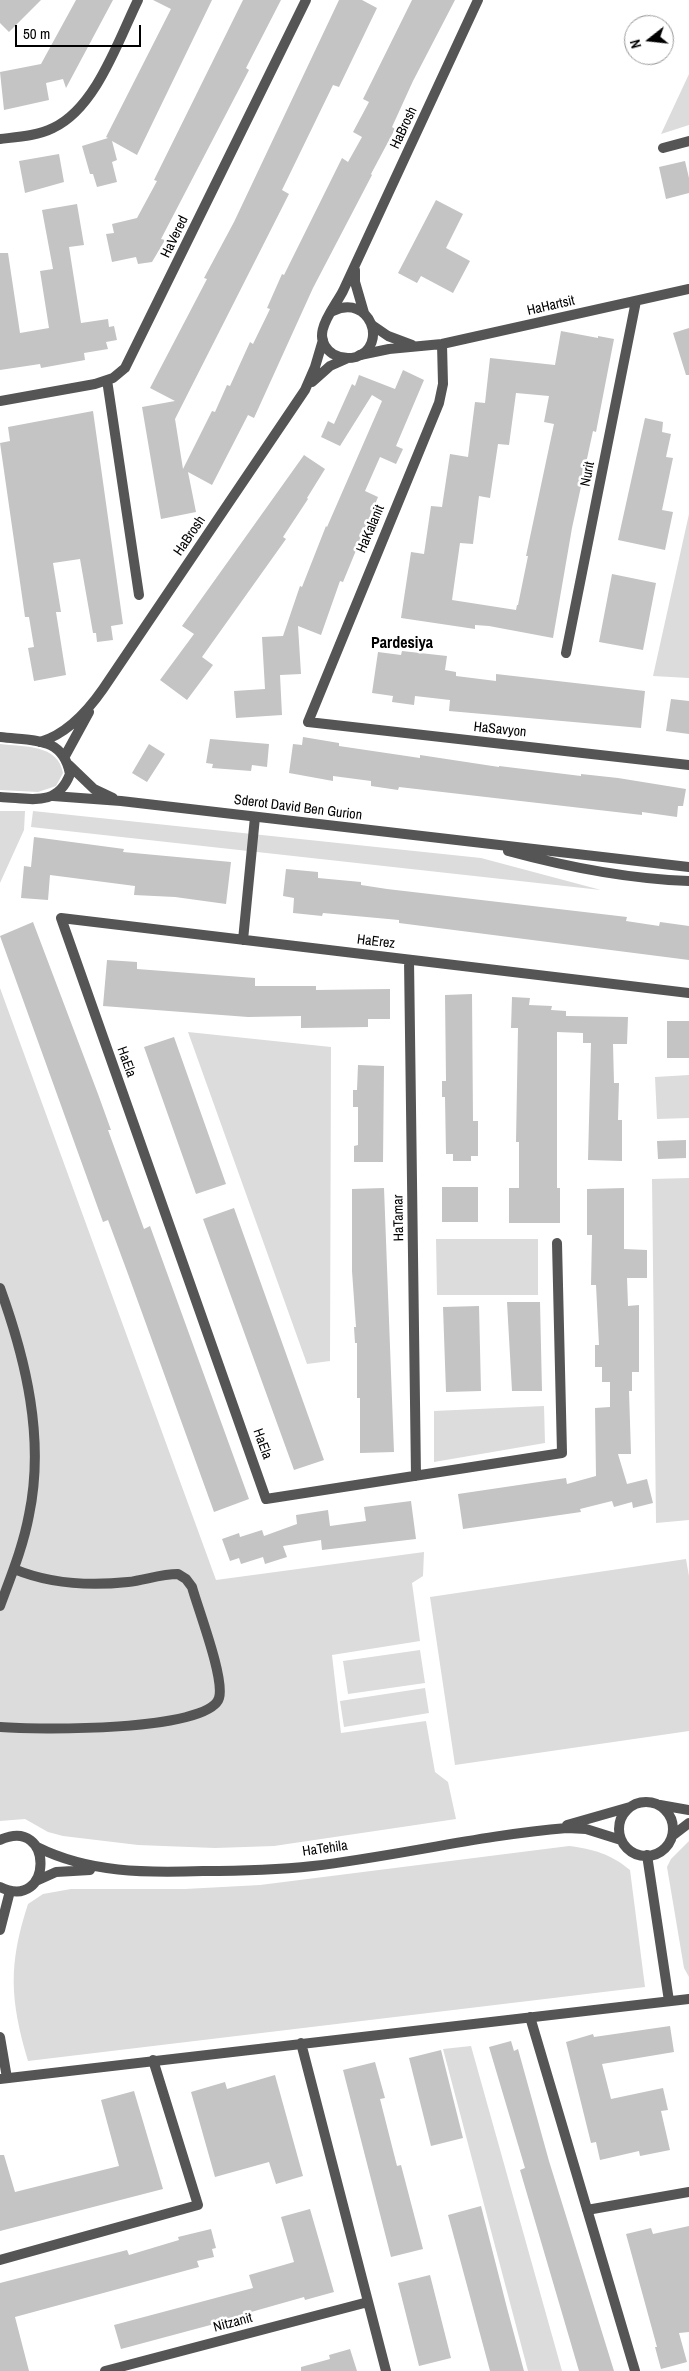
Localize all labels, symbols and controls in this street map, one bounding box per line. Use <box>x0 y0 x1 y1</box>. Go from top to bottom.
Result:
scale bar <box>18 15 144 47</box>
north arrow <box>624 15 674 65</box>
text: 50 m <box>23 23 50 44</box>
text: N <box>626 37 645 50</box>
street label: HaBrosh <box>387 104 421 152</box>
street label: HaVered <box>158 213 192 261</box>
street label: HaHartsit <box>525 292 577 320</box>
street label: Nurit <box>577 460 599 488</box>
street label: HaKalanit <box>353 503 389 555</box>
street label: HaBrosh <box>171 513 209 559</box>
district label: Pardesiya <box>371 634 433 654</box>
street label: HaSavyon <box>473 719 527 741</box>
street label: Sderot David Ben Gurion <box>233 792 363 824</box>
street label: HaErez <box>356 931 396 953</box>
street label: HaEla <box>113 1044 139 1080</box>
street label: HaTamar <box>390 1194 408 1242</box>
street label: HaEla <box>249 1426 275 1462</box>
street label: HaTehila <box>301 1838 349 1860</box>
street label: Nitzanit <box>212 2310 254 2336</box>

